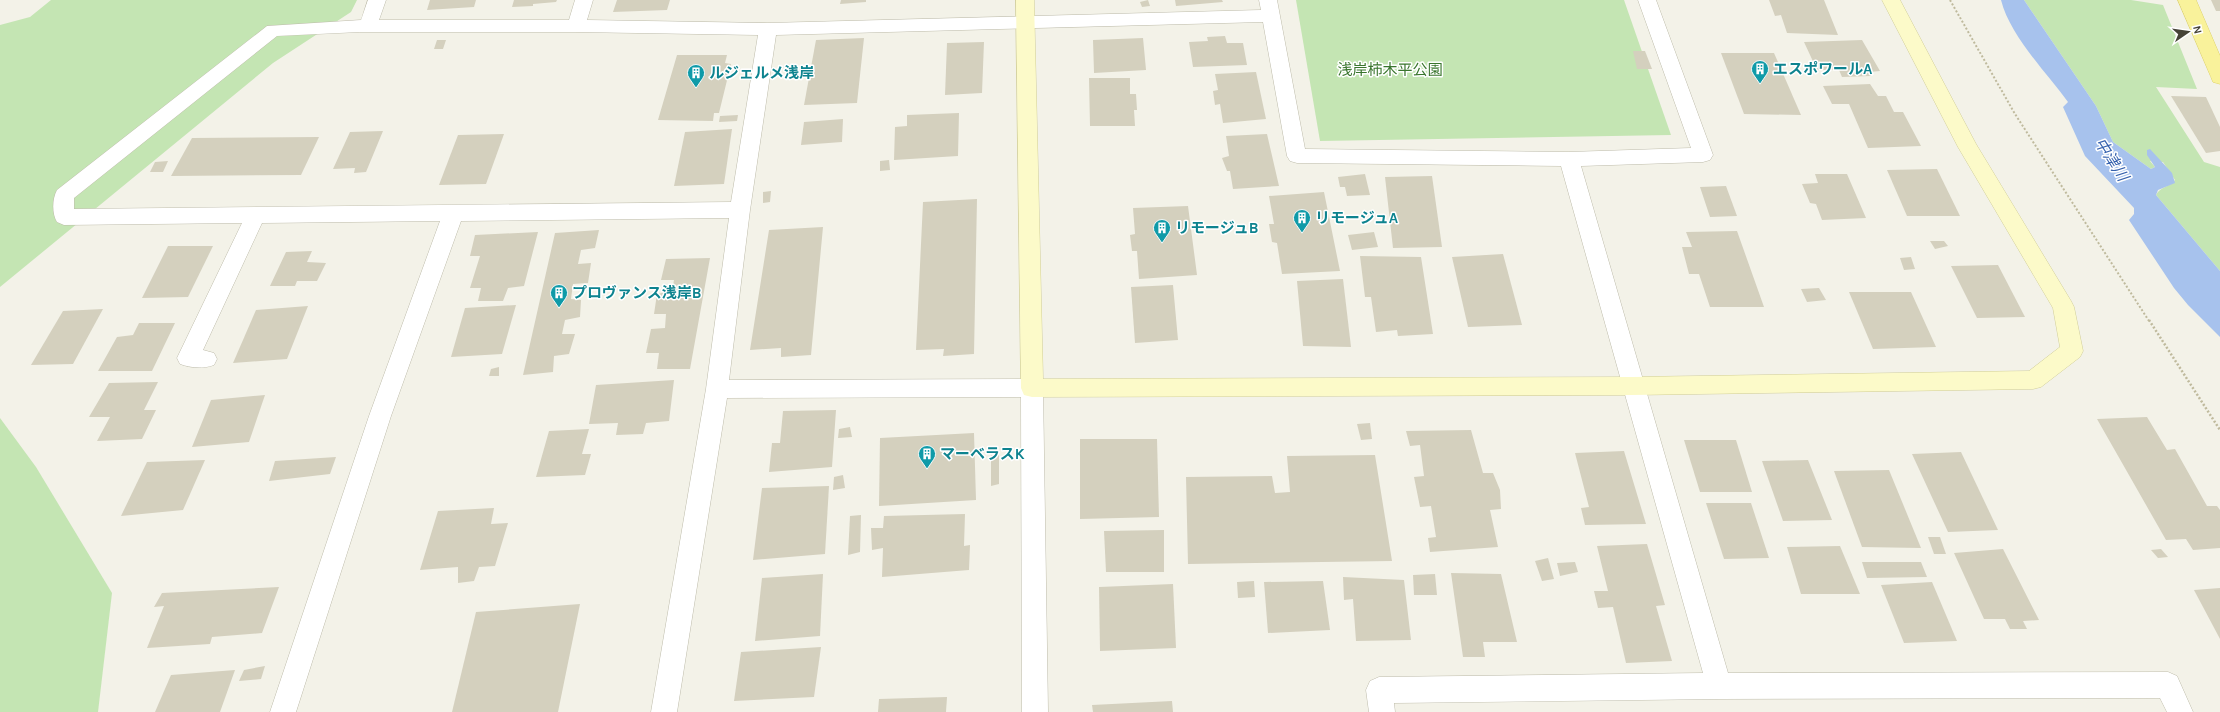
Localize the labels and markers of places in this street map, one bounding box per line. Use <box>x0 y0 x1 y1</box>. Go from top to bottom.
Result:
building icon: エスポワールA <box>1750 59 1770 84</box>
place label: エスポワールA <box>1773 60 1873 78</box>
building icon: ルジェルメ浅岸 <box>686 63 706 88</box>
place label: ルジェルメ浅岸 <box>709 64 814 82</box>
building icon: リモージュA <box>1292 208 1312 233</box>
place label: リモージュA <box>1315 209 1399 227</box>
building icon: リモージュB <box>1152 218 1172 243</box>
place label: リモージュB <box>1175 219 1258 237</box>
building icon: プロヴァンス浅岸B <box>549 283 569 308</box>
place label: プロヴァンス浅岸B <box>572 284 701 302</box>
building icon: マーベラスK <box>917 444 937 469</box>
place label: マーベラスK <box>940 445 1025 463</box>

